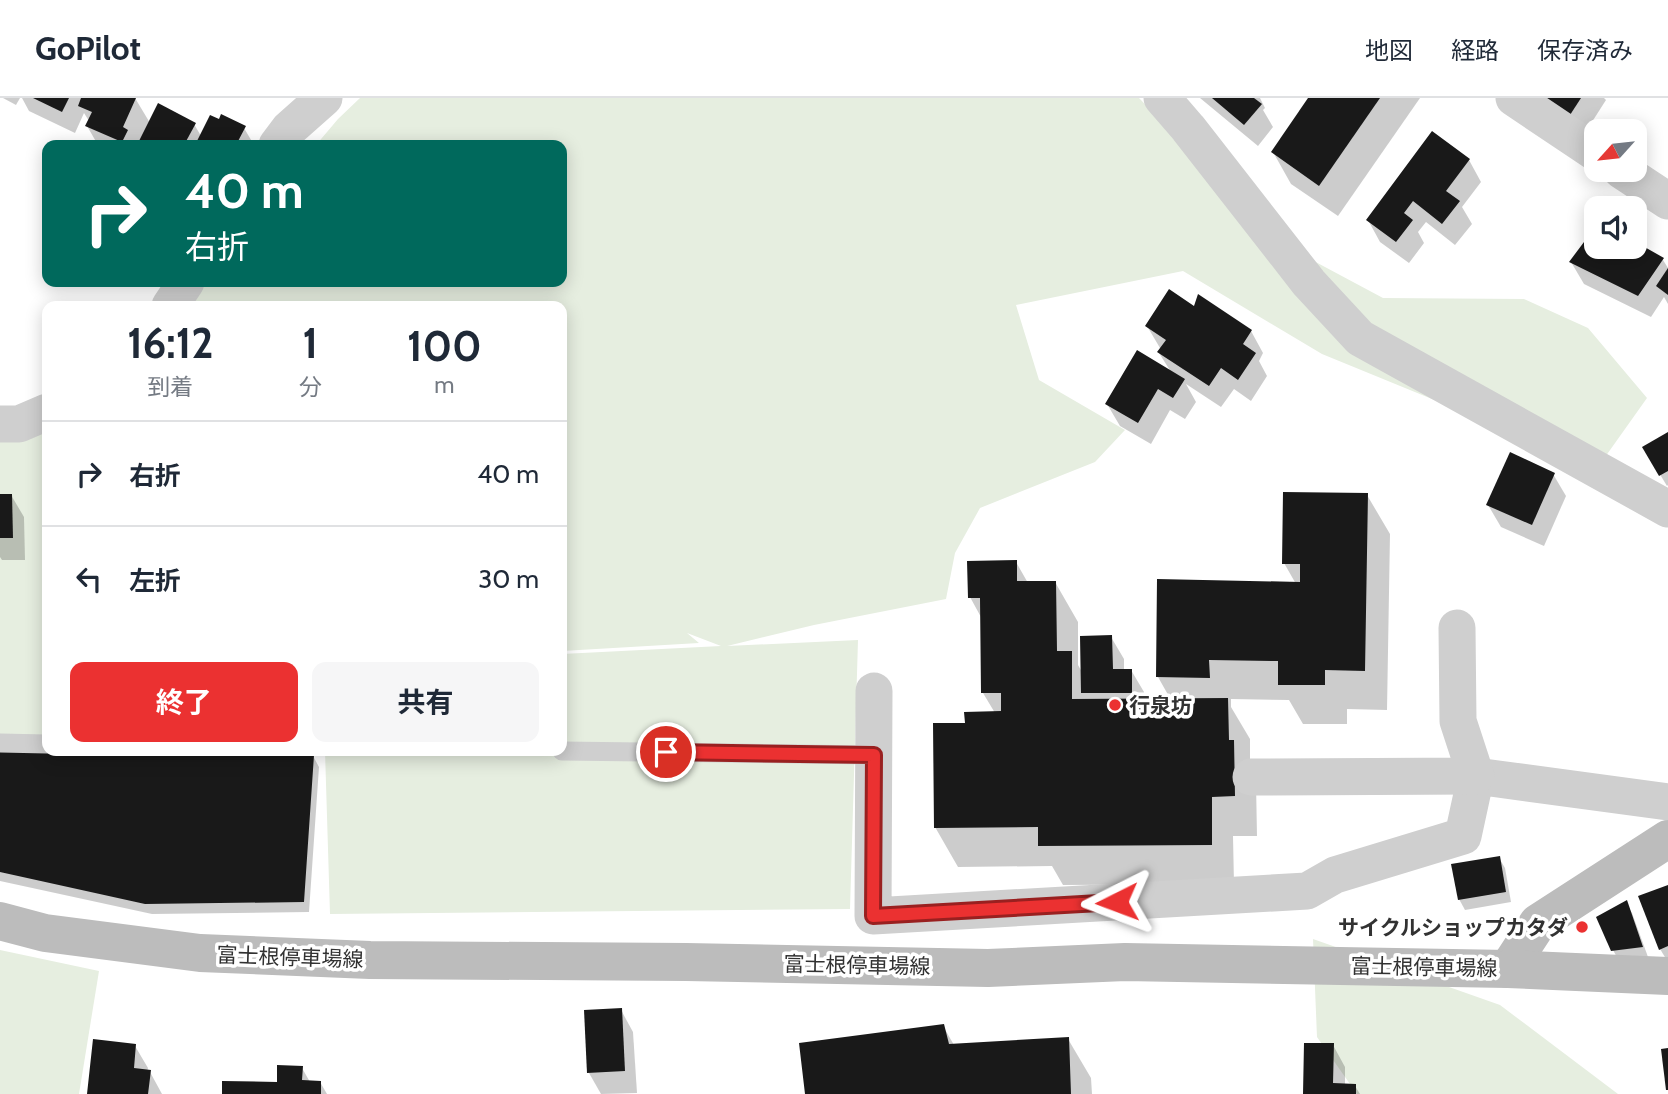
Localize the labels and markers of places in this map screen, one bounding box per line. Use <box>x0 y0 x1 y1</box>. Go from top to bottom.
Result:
place label: 行泉坊 <box>1129 693 1192 718</box>
marker: 行泉坊 <box>1107 697 1123 713</box>
pin <box>636 722 696 782</box>
place label: サイクルショップカタダ <box>1338 915 1568 940</box>
marker: サイクルショップカタダ <box>1574 919 1590 935</box>

